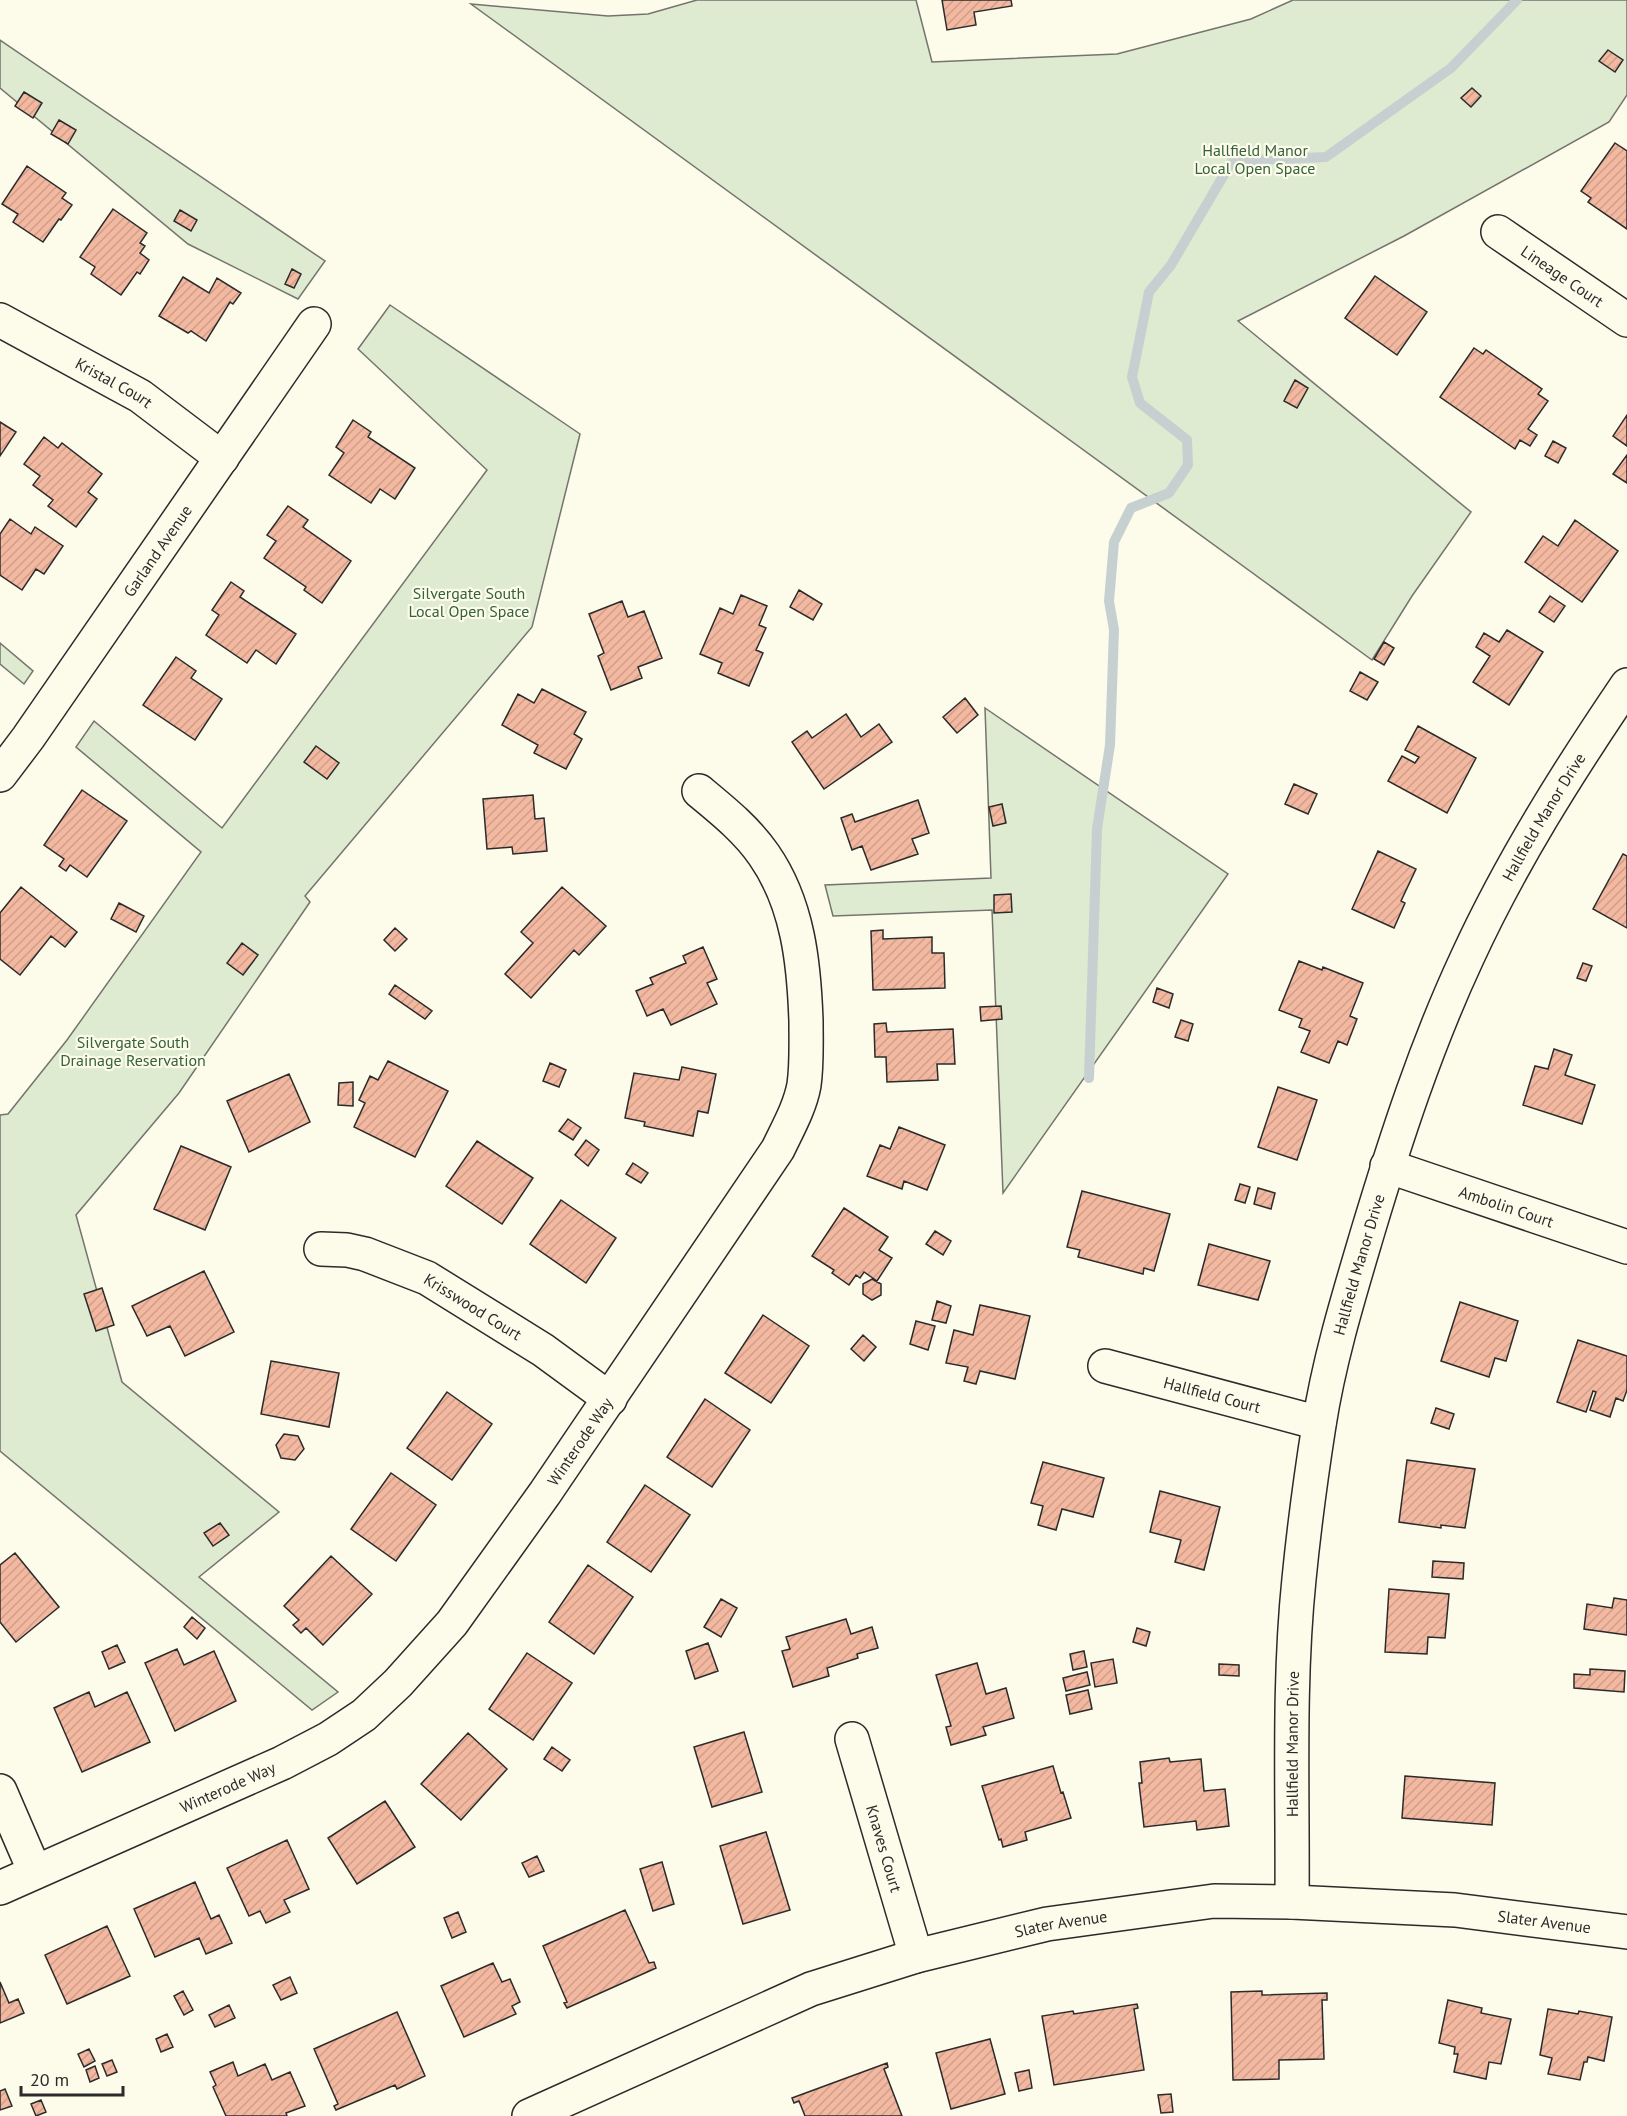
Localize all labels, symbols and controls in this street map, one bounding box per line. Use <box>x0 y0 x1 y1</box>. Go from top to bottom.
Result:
park label: Hallfield Manor Local Open Space <box>1195 140 1315 178</box>
street label: Lineage Court <box>1517 241 1608 311</box>
street label: Kristal Court <box>72 353 157 412</box>
street label: Garland Avenue <box>119 501 196 600</box>
park label: Silvergate South Local Open Space <box>409 583 529 621</box>
street label: Hallfield Manor Drive <box>1497 749 1589 885</box>
park label: Silvergate South Drainage Reservation <box>60 1032 206 1070</box>
street label: Ambolin Court <box>1456 1181 1557 1232</box>
street label: Hallfield Manor Drive <box>1329 1191 1389 1337</box>
street label: Krisswood Court <box>420 1269 526 1345</box>
street label: Hallfield Court <box>1162 1372 1263 1417</box>
street label: Winterode Way <box>543 1393 617 1490</box>
street label: Hallfield Manor Drive <box>1282 1671 1303 1817</box>
street label: Winterode Way <box>177 1757 279 1817</box>
street label: Knaves Court <box>862 1802 907 1895</box>
street label: Slater Avenue <box>1012 1906 1108 1942</box>
street label: Slater Avenue <box>1497 1906 1592 1937</box>
scale bar <box>21 2059 123 2097</box>
text: 20 m <box>30 2068 69 2091</box>

